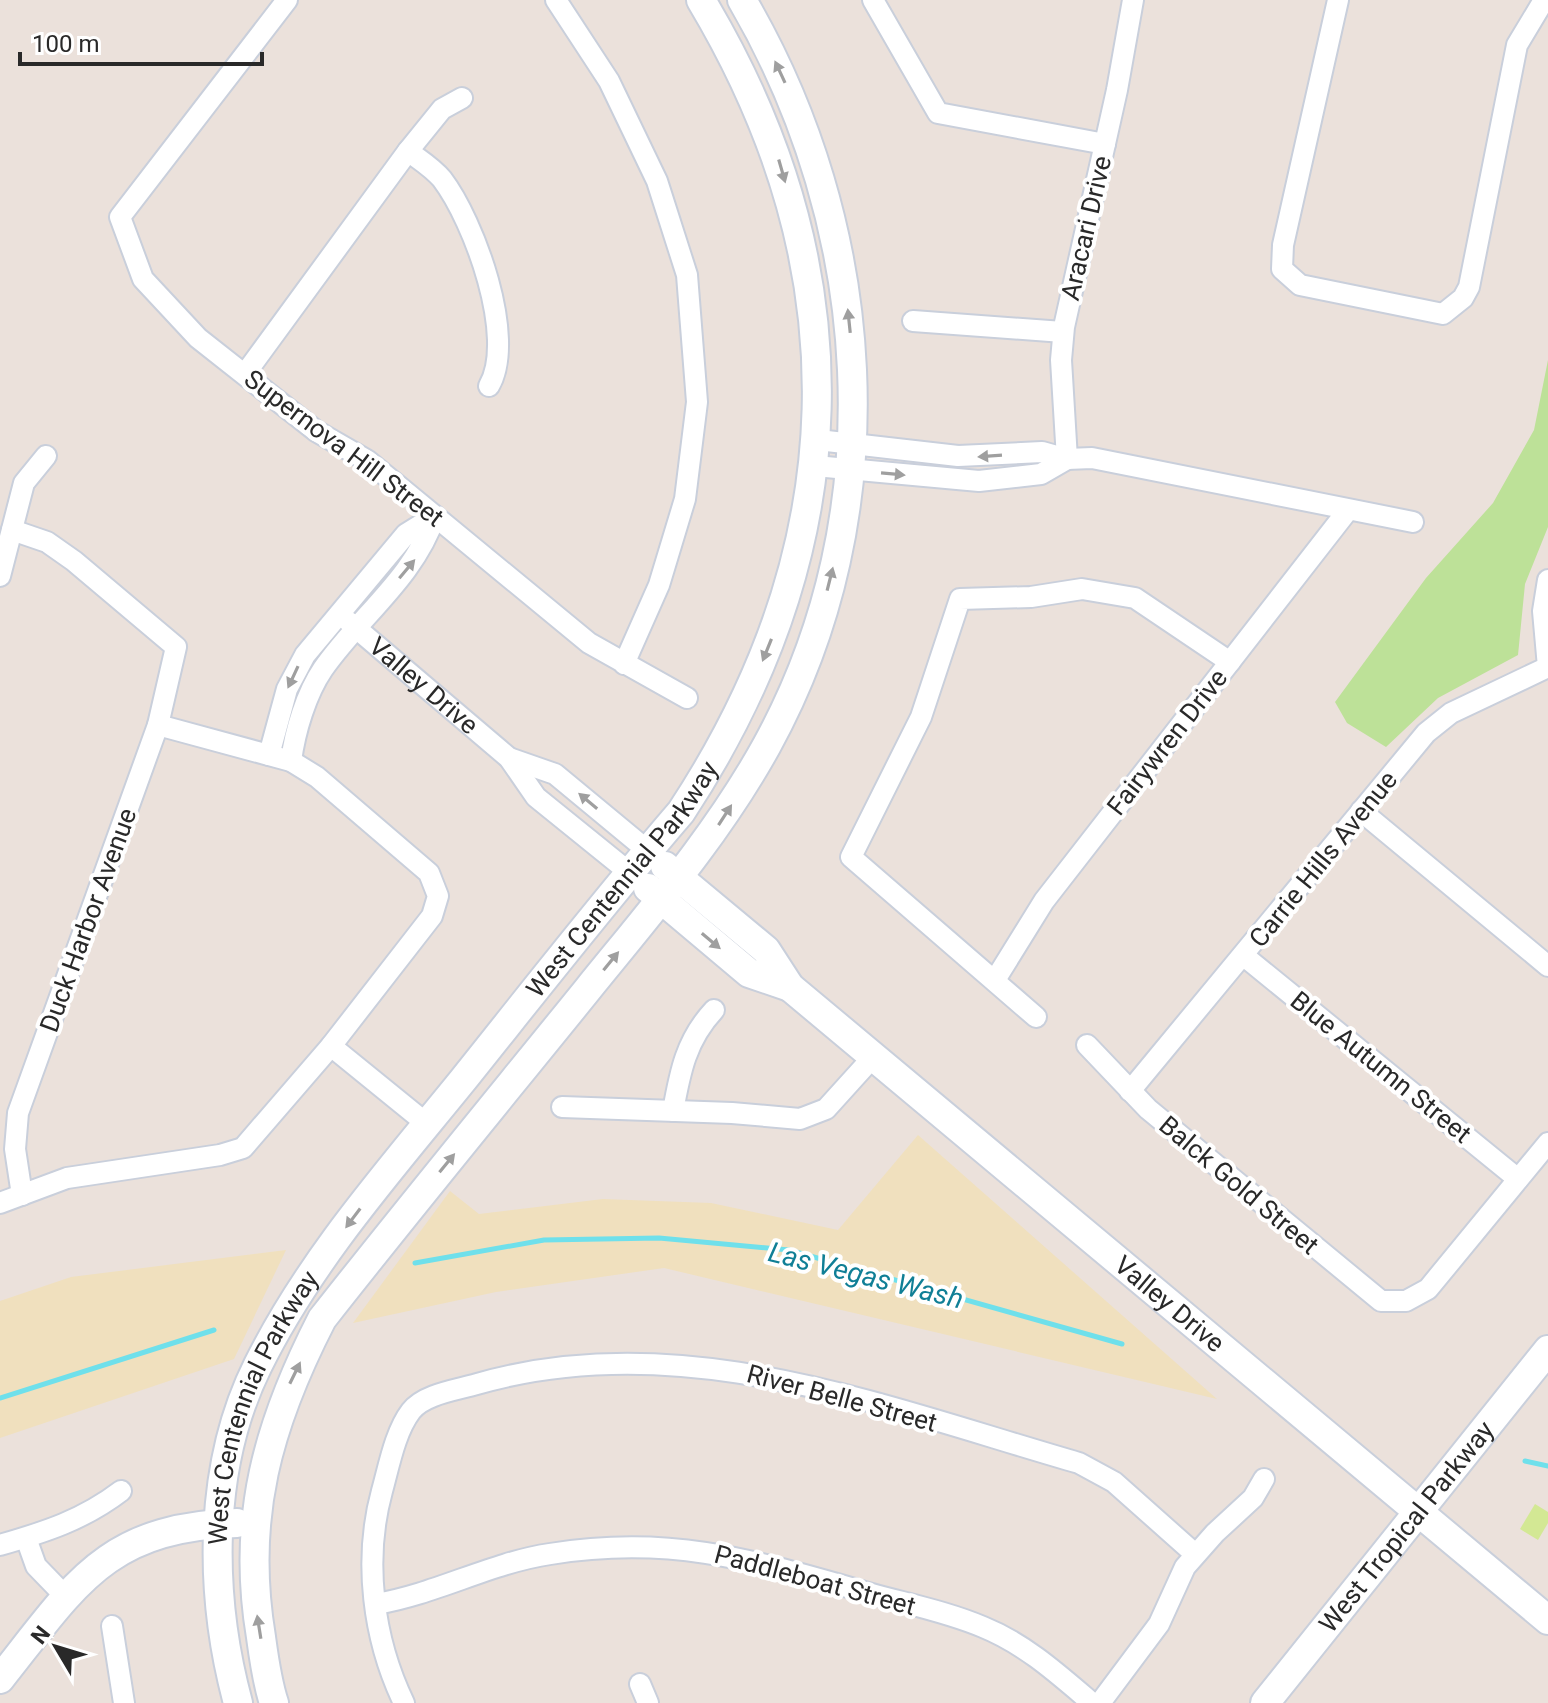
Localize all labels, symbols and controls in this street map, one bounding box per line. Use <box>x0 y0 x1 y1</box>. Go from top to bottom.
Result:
scale bar <box>20 16 262 66</box>
text: 100 m <box>32 30 99 58</box>
one-way arrow <box>773 60 787 84</box>
street label: Aracari Drive <box>1055 153 1117 303</box>
one-way arrow <box>776 160 789 184</box>
one-way arrow <box>842 308 855 333</box>
street label: Supernova Hill Street <box>239 363 449 533</box>
one-way arrow <box>977 450 1002 463</box>
one-way arrow <box>881 467 906 480</box>
one-way arrow <box>398 559 414 579</box>
one-way arrow <box>824 566 836 591</box>
street label: Valley Drive <box>363 631 484 740</box>
one-way arrow <box>760 638 773 662</box>
street label: Fairywren Drive <box>1101 663 1233 821</box>
one-way arrow <box>286 665 300 688</box>
street label: West Centennial Parkway <box>520 756 724 1003</box>
street label: Carrie Hills Avenue <box>1243 765 1403 953</box>
one-way arrow <box>578 793 598 810</box>
street label: Duck Harbor Avenue <box>34 804 142 1036</box>
one-way arrow <box>717 804 731 826</box>
one-way arrow <box>701 932 721 949</box>
one-way arrow <box>602 951 618 971</box>
street label: Blue Autumn Street <box>1285 985 1477 1149</box>
street label: Balck Gold Street <box>1153 1110 1325 1260</box>
one-way arrow <box>438 1154 455 1174</box>
one-way arrow <box>346 1208 362 1229</box>
water label: Las Vegas Wash <box>765 1235 967 1316</box>
street label: Valley Drive <box>1109 1250 1230 1358</box>
street label: West Centennial Parkway <box>203 1265 324 1546</box>
street label: River Belle Street <box>744 1358 940 1438</box>
one-way arrow <box>288 1361 302 1384</box>
street label: West Tropical Parkway <box>1313 1415 1500 1638</box>
street label: Paddleboat Street <box>711 1539 919 1621</box>
north arrow <box>16 1607 96 1687</box>
one-way arrow <box>252 1614 265 1639</box>
text: N <box>26 1621 55 1649</box>

